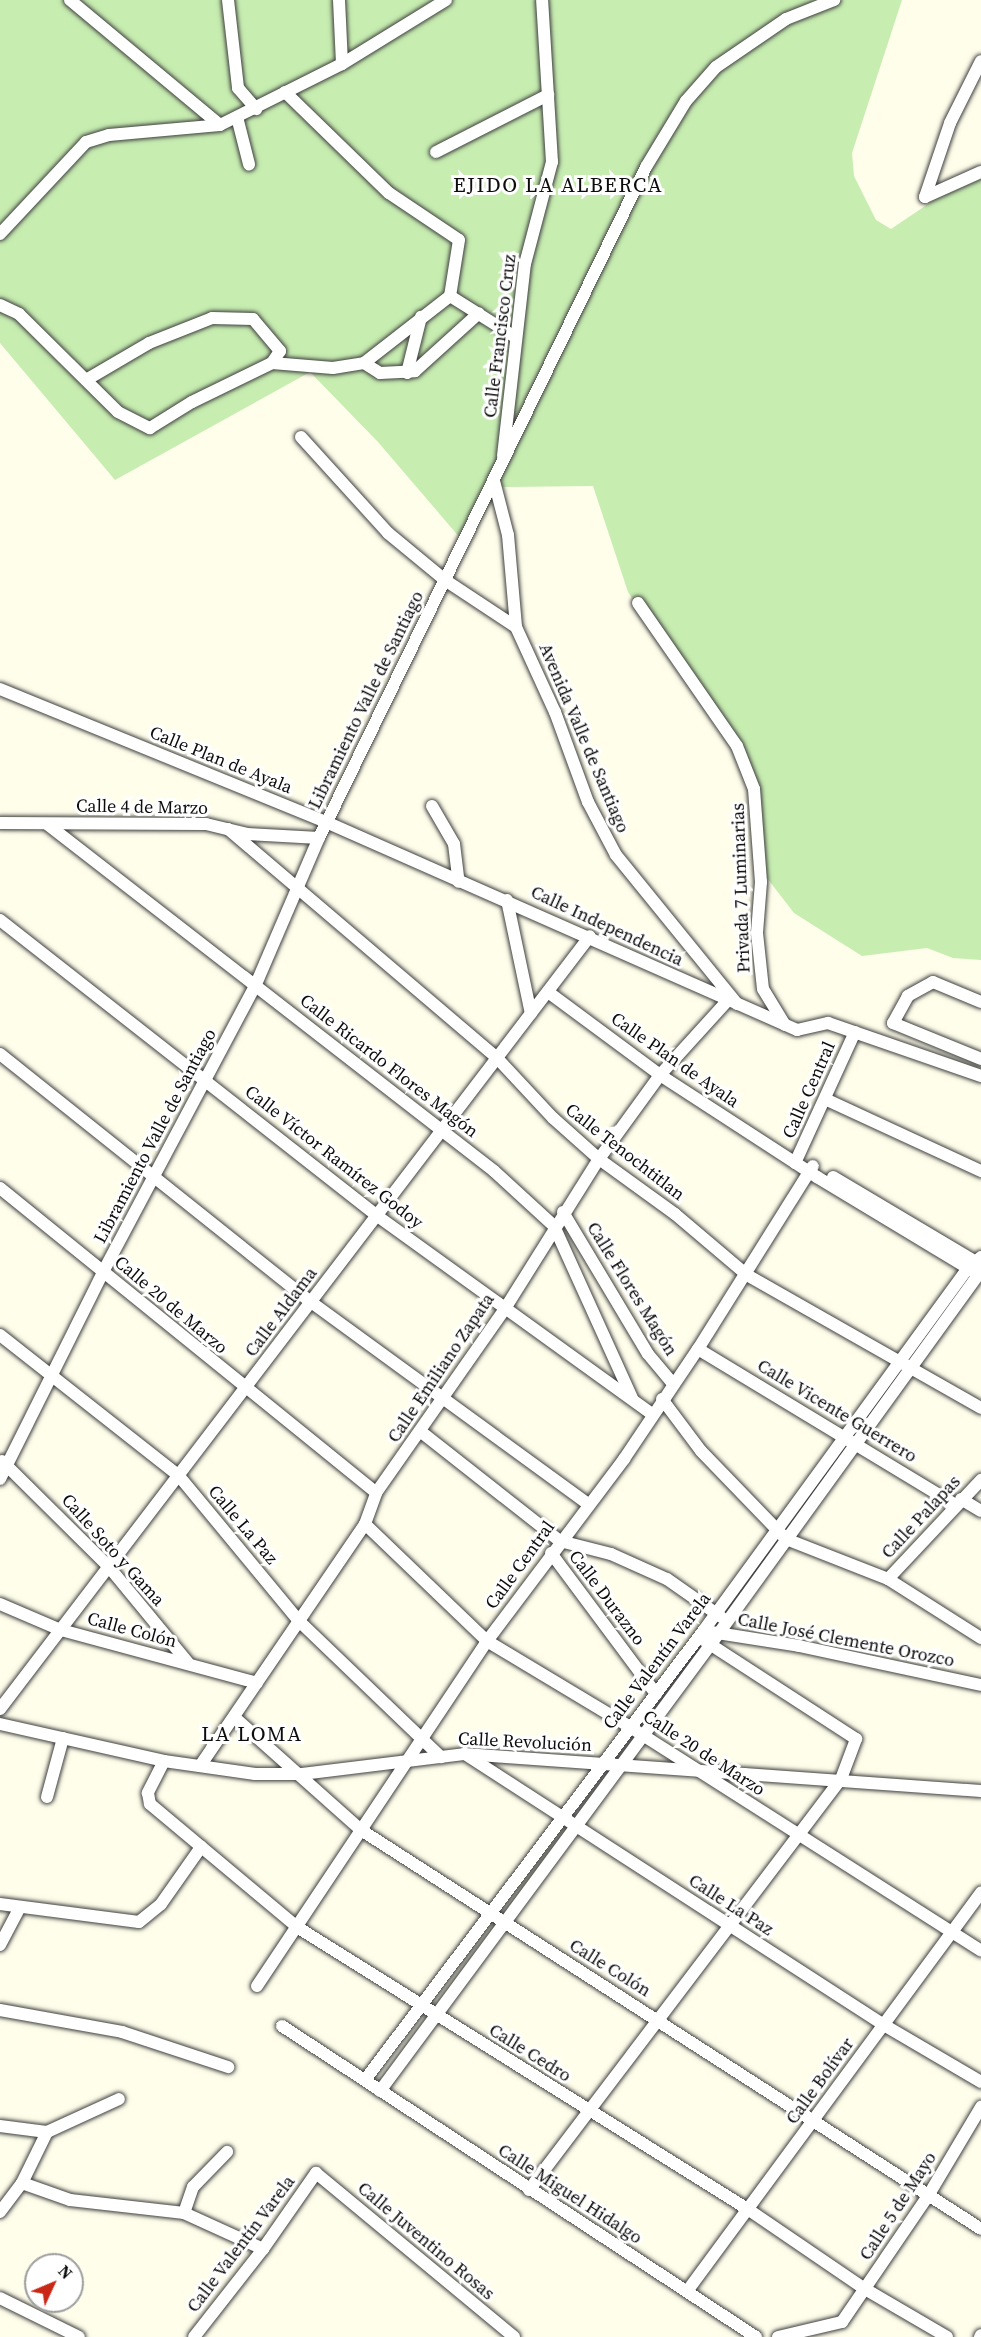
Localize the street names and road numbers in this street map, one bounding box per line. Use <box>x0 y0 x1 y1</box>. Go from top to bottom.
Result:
street label: Calle Francisco Cruz <box>479 253 521 419</box>
street label: Libramiento Valle de Santiago <box>304 587 428 813</box>
street label: Avenida Valle de Santiago <box>534 640 634 836</box>
street label: Calle Plan de Ayala <box>147 722 295 798</box>
street label: Calle 4 de Marzo <box>76 795 208 819</box>
street label: Privada 7 Luminarias <box>727 803 755 973</box>
street label: Calle Independencia <box>527 881 687 971</box>
street label: Calle Ricardo Flores Magón <box>296 990 482 1142</box>
street label: Calle Plan de Ayala <box>607 1008 743 1112</box>
street label: Libramiento Valle de Santiago <box>89 1025 221 1247</box>
street label: Calle Central <box>778 1038 840 1142</box>
street label: Calle Víctor Ramírez Godoy <box>240 1081 428 1233</box>
street label: Calle Tenochtitlan <box>561 1099 689 1205</box>
street label: Calle Flores Magón <box>582 1218 682 1360</box>
street label: Calle 20 de Marzo <box>110 1251 232 1359</box>
street label: Calle Aldama <box>240 1263 322 1361</box>
street label: Calle Emiliano Zapata <box>383 1289 499 1447</box>
street label: Calle Vicente Guerrero <box>753 1355 921 1467</box>
street label: Calle Palapas <box>877 1471 965 1563</box>
street label: Calle La Paz <box>204 1481 282 1569</box>
street label: Calle Soto y Gama <box>57 1489 169 1611</box>
street label: Calle Central <box>481 1517 559 1613</box>
street label: Calle Durazno <box>564 1546 650 1650</box>
street label: Calle Valentín Varela <box>598 1588 716 1734</box>
street label: Calle Colón <box>85 1608 179 1652</box>
street label: Calle José Clemente Orozco <box>736 1608 956 1672</box>
street label: Calle 20 de Marzo <box>639 1706 769 1800</box>
street label: Calle Revolución <box>458 1728 592 1756</box>
street label: Calle La Paz <box>685 1870 777 1940</box>
street label: Calle Colón <box>565 1935 655 2001</box>
street label: Calle Cedro <box>485 2019 575 2087</box>
street label: Calle Bolívar <box>781 2034 859 2128</box>
street label: Calle Miguel Hidalgo <box>494 2139 646 2249</box>
street label: Calle 5 de Mayo <box>855 2148 941 2264</box>
street label: Calle Valentín Varela <box>182 2171 300 2317</box>
street label: Calle Juventino Rosas <box>353 2177 499 2305</box>

